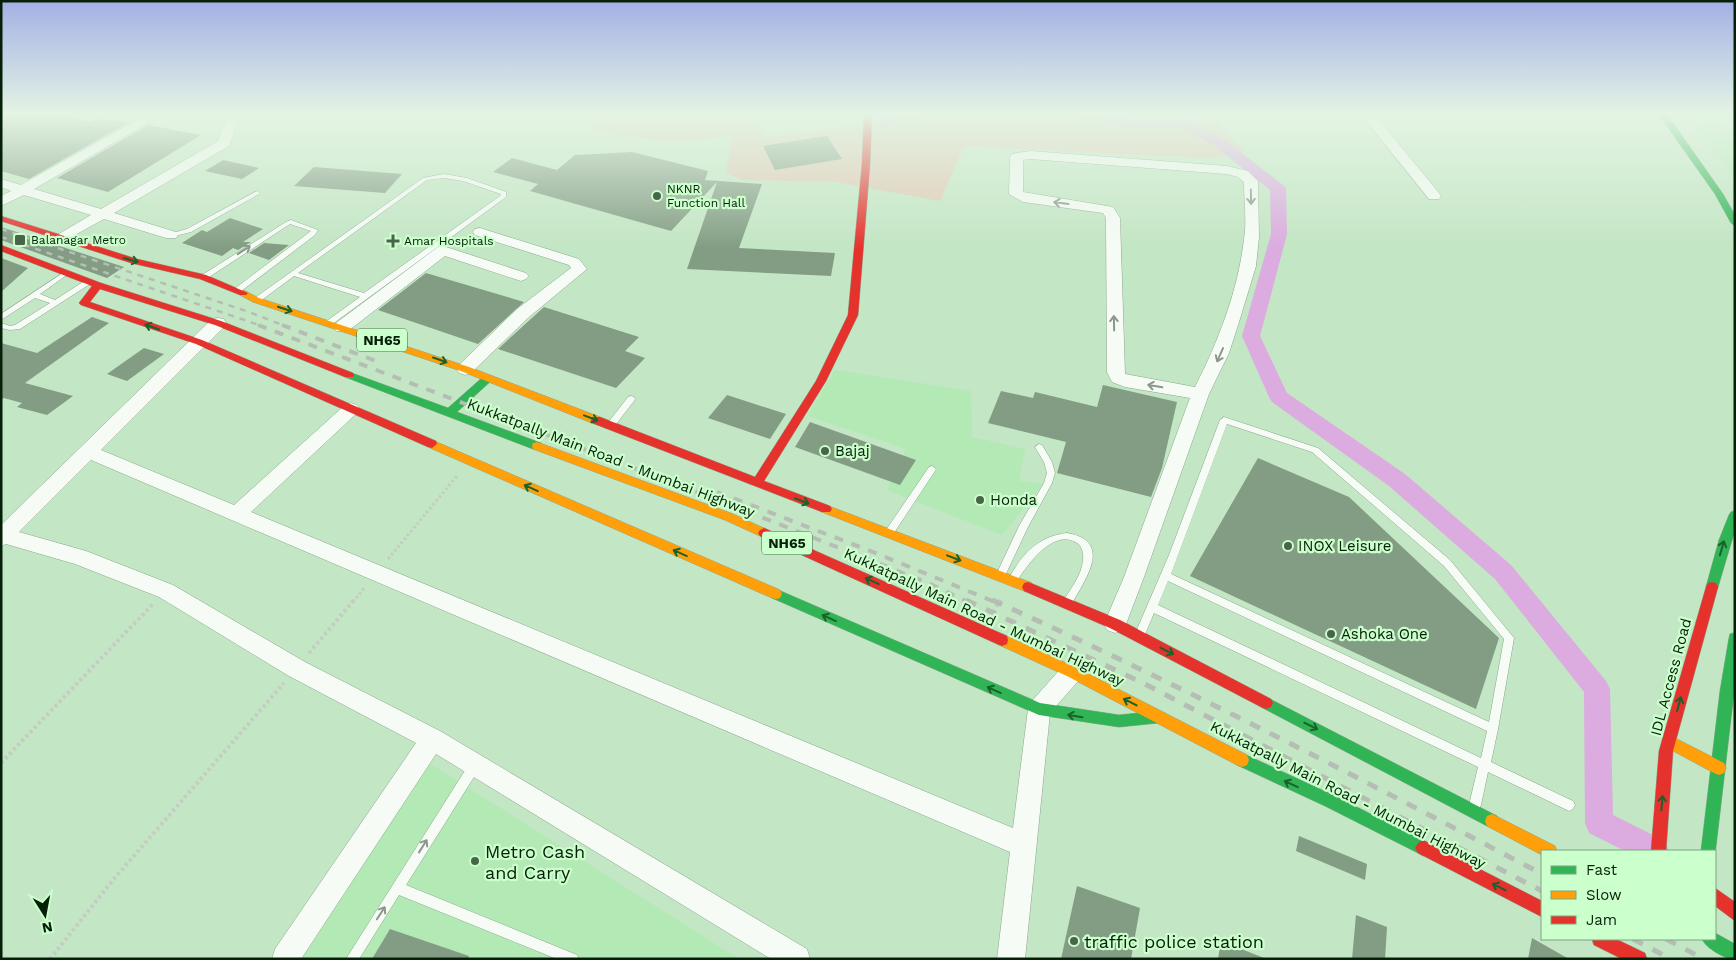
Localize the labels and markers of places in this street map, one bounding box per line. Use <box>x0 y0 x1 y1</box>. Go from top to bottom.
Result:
place label: NKNR Function Hall <box>667 182 746 210</box>
marker: NKNR Function Hall <box>651 190 663 202</box>
marker: Balanagar Metro <box>13 233 27 247</box>
place label: Balanagar Metro <box>31 233 126 247</box>
marker: Amar Hospitals <box>386 234 400 248</box>
place label: Amar Hospitals <box>404 234 494 248</box>
place label: Bajaj <box>835 442 870 460</box>
marker: Bajaj <box>819 445 831 457</box>
place label: Honda <box>990 491 1038 509</box>
marker: Honda <box>974 494 986 506</box>
place label: INOX Leisure <box>1298 537 1391 555</box>
marker: INOX Leisure <box>1282 540 1294 552</box>
place label: Ashoka One <box>1341 625 1428 643</box>
marker: Ashoka One <box>1325 628 1337 640</box>
place label: Metro Cash and Carry <box>485 841 585 883</box>
marker: Metro Cash and Carry <box>469 855 481 867</box>
place label: traffic police station <box>1084 931 1264 952</box>
marker: traffic police station <box>1068 935 1080 947</box>

